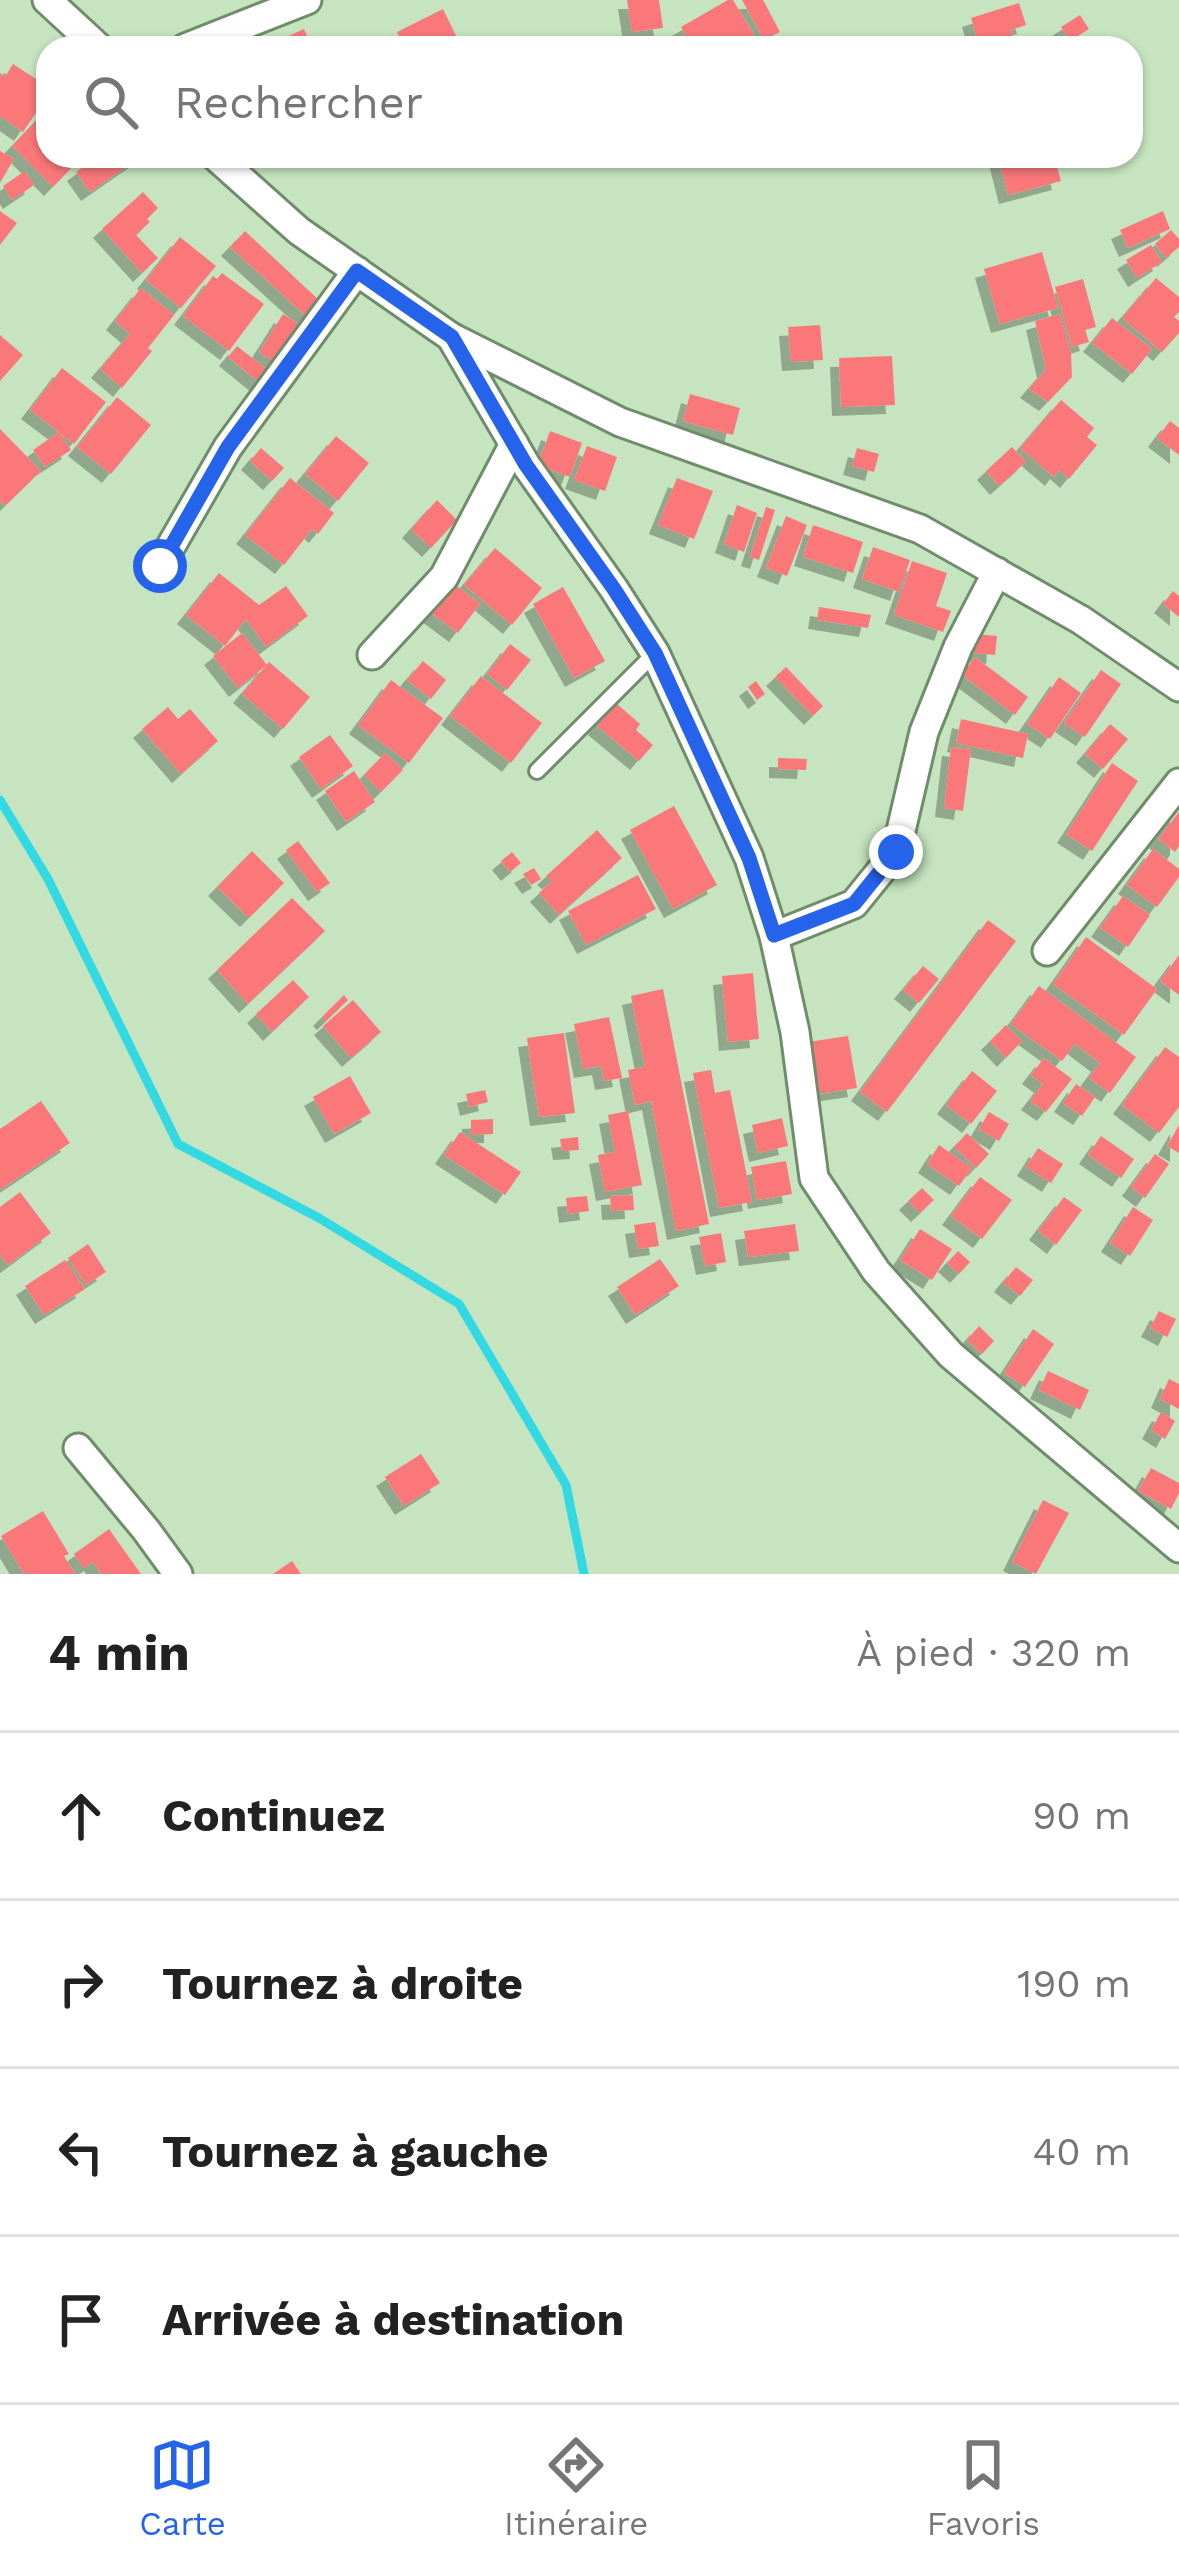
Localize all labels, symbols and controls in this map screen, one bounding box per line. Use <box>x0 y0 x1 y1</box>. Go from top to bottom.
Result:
search box <box>36 36 1143 168</box>
icon: search <box>78 69 144 135</box>
text: Rechercher <box>174 76 423 129</box>
route start <box>133 539 187 593</box>
route end <box>869 825 923 879</box>
text: 4 min <box>48 1623 190 1682</box>
text: À pied · 320 m <box>856 1630 1131 1675</box>
icon: ahead <box>48 1783 114 1849</box>
text: Continuez <box>162 1789 385 1842</box>
text: 90 m <box>1032 1793 1131 1838</box>
icon: right <box>48 1951 114 2017</box>
text: Tournez à droite <box>162 1957 523 2010</box>
text: 190 m <box>1017 1961 1131 2006</box>
icon: left <box>48 2119 114 2185</box>
text: Tournez à gauche <box>162 2125 549 2178</box>
text: 40 m <box>1032 2129 1131 2174</box>
icon: arrive <box>48 2287 114 2353</box>
text: Arrivée à destination <box>162 2293 624 2346</box>
tab: Carte <box>139 2432 226 2543</box>
tab: Itinéraire <box>504 2432 648 2543</box>
tab: Favoris <box>927 2432 1040 2543</box>

